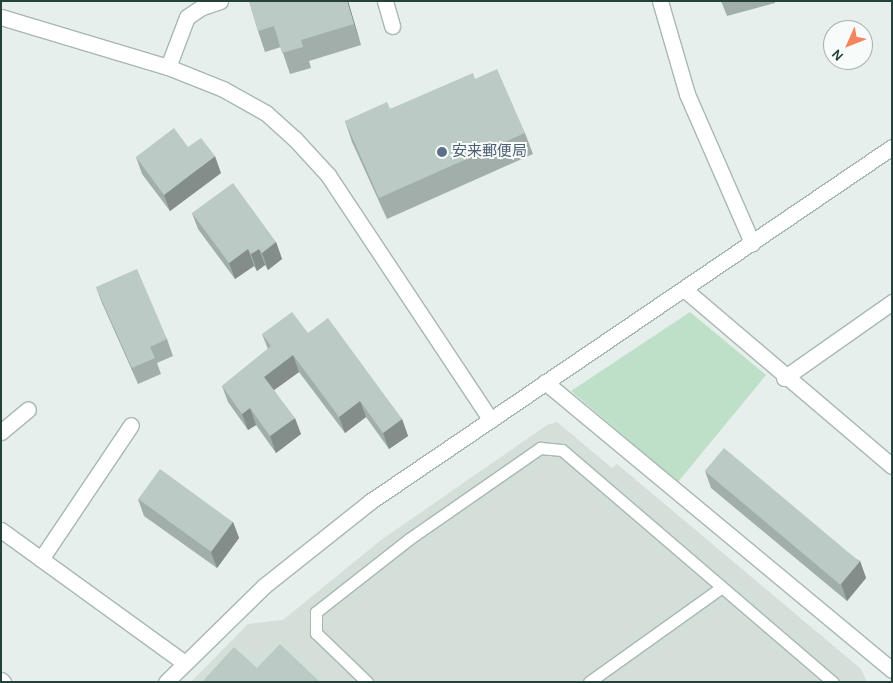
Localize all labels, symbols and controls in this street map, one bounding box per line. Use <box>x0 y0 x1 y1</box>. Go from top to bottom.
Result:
north arrow <box>823 20 873 70</box>
text: N <box>828 46 847 65</box>
place label: 安来郵便局 <box>452 143 527 161</box>
marker: 安来郵便局 <box>436 146 448 158</box>

